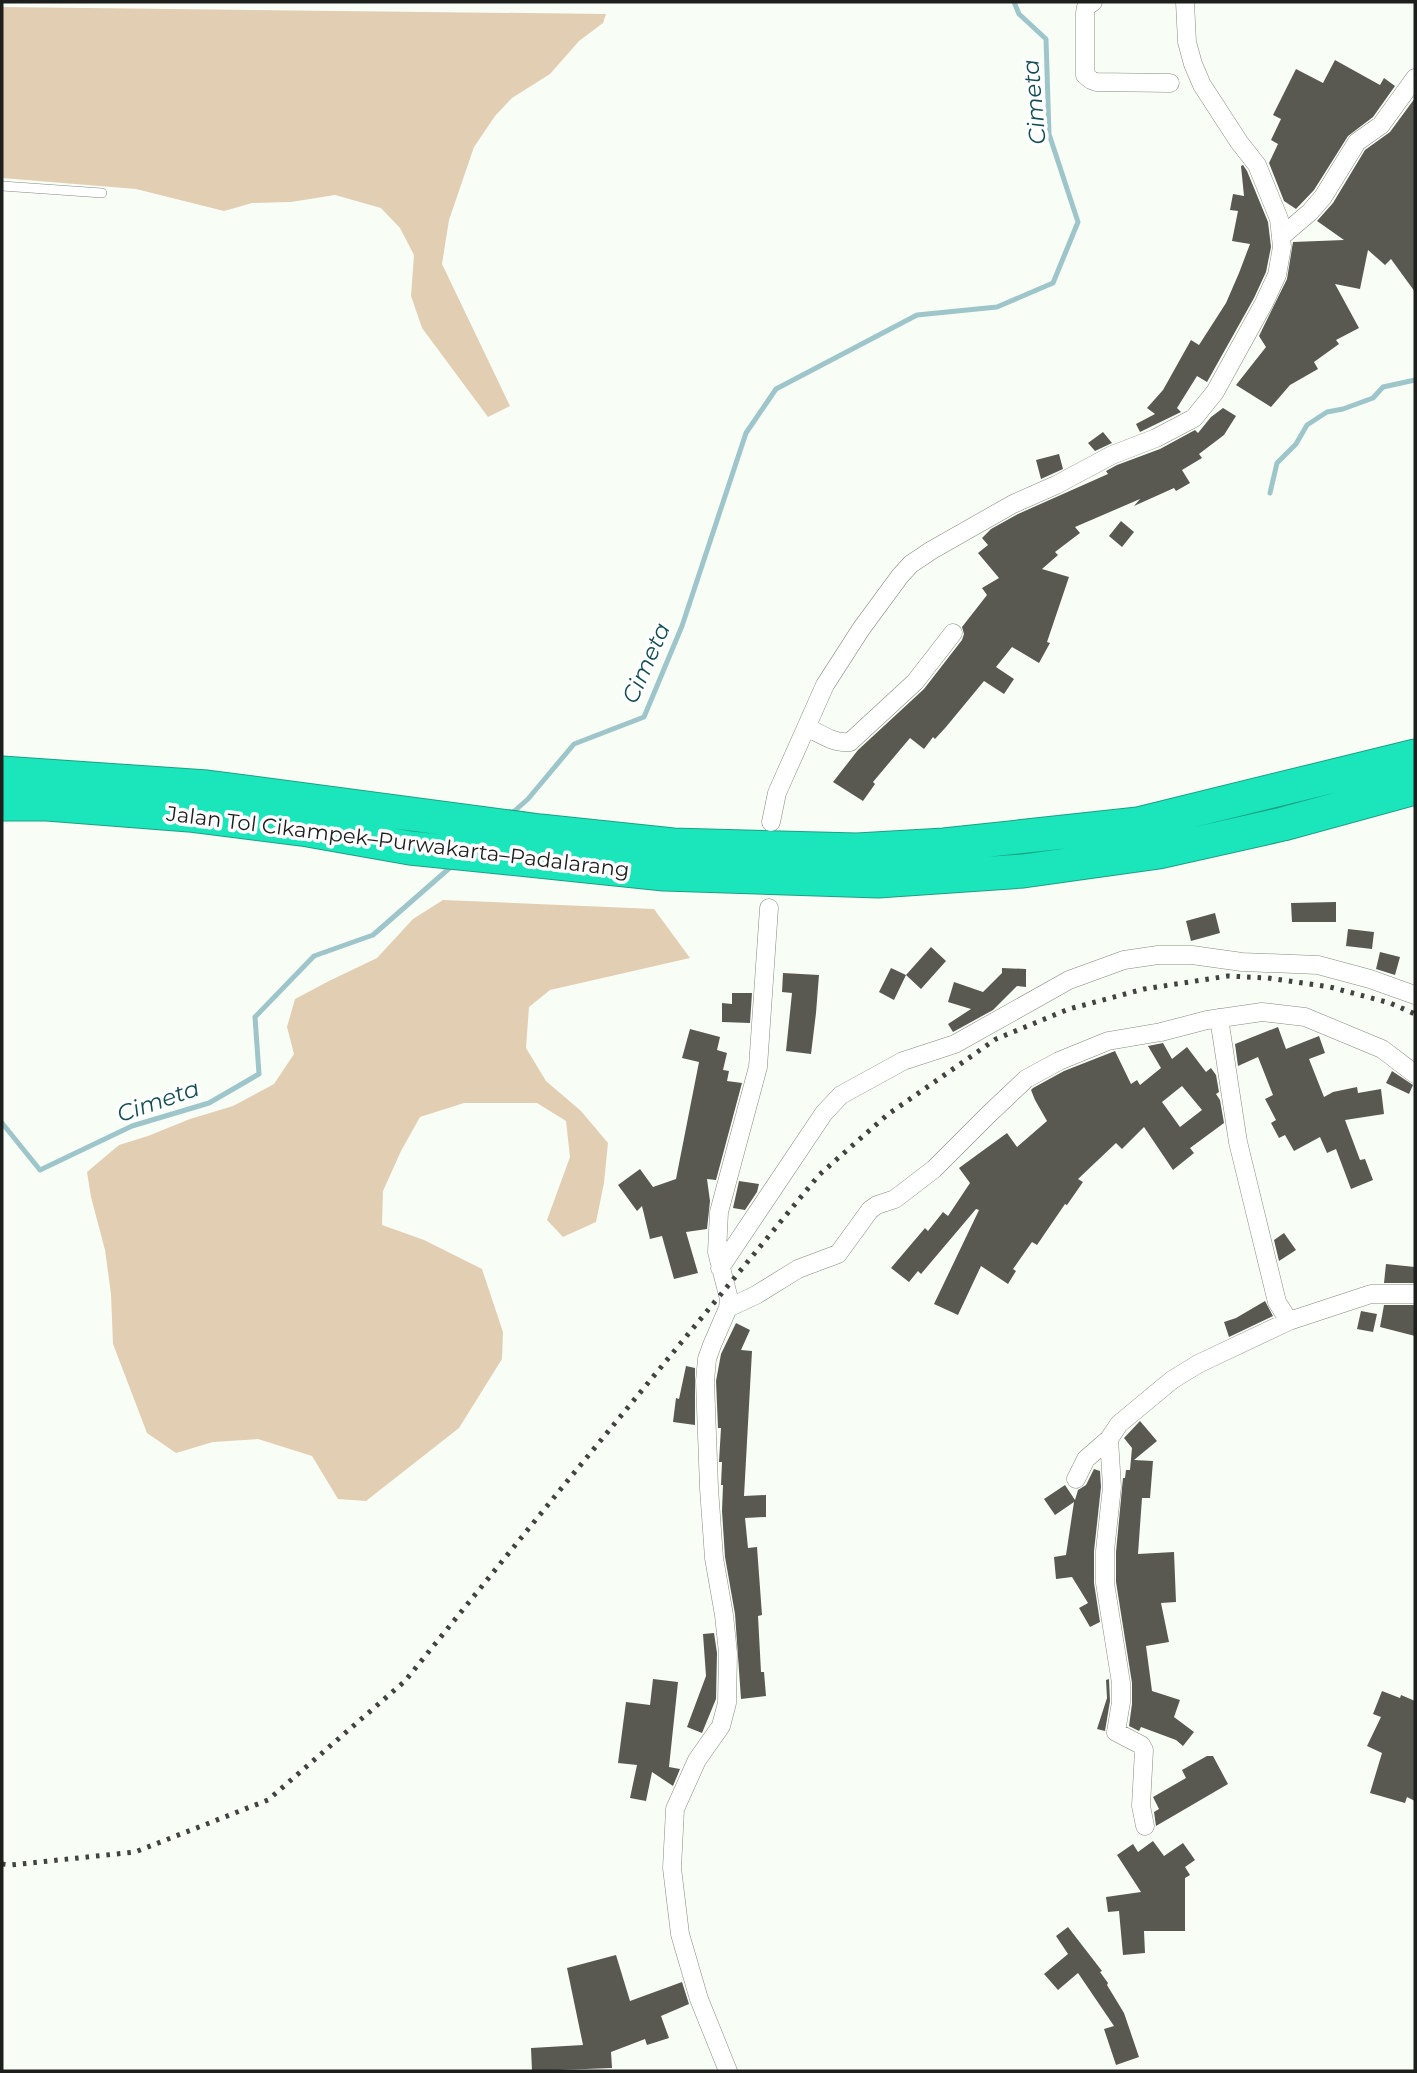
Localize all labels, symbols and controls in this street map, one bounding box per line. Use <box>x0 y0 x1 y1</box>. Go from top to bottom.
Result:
water label: Cimeta <box>1016 58 1052 146</box>
water label: Cimeta <box>616 618 676 708</box>
street label: Jalan Tol Cikampek–Purwakarta–Padalarang <box>164 801 631 882</box>
water label: Cimeta <box>113 1074 203 1128</box>

